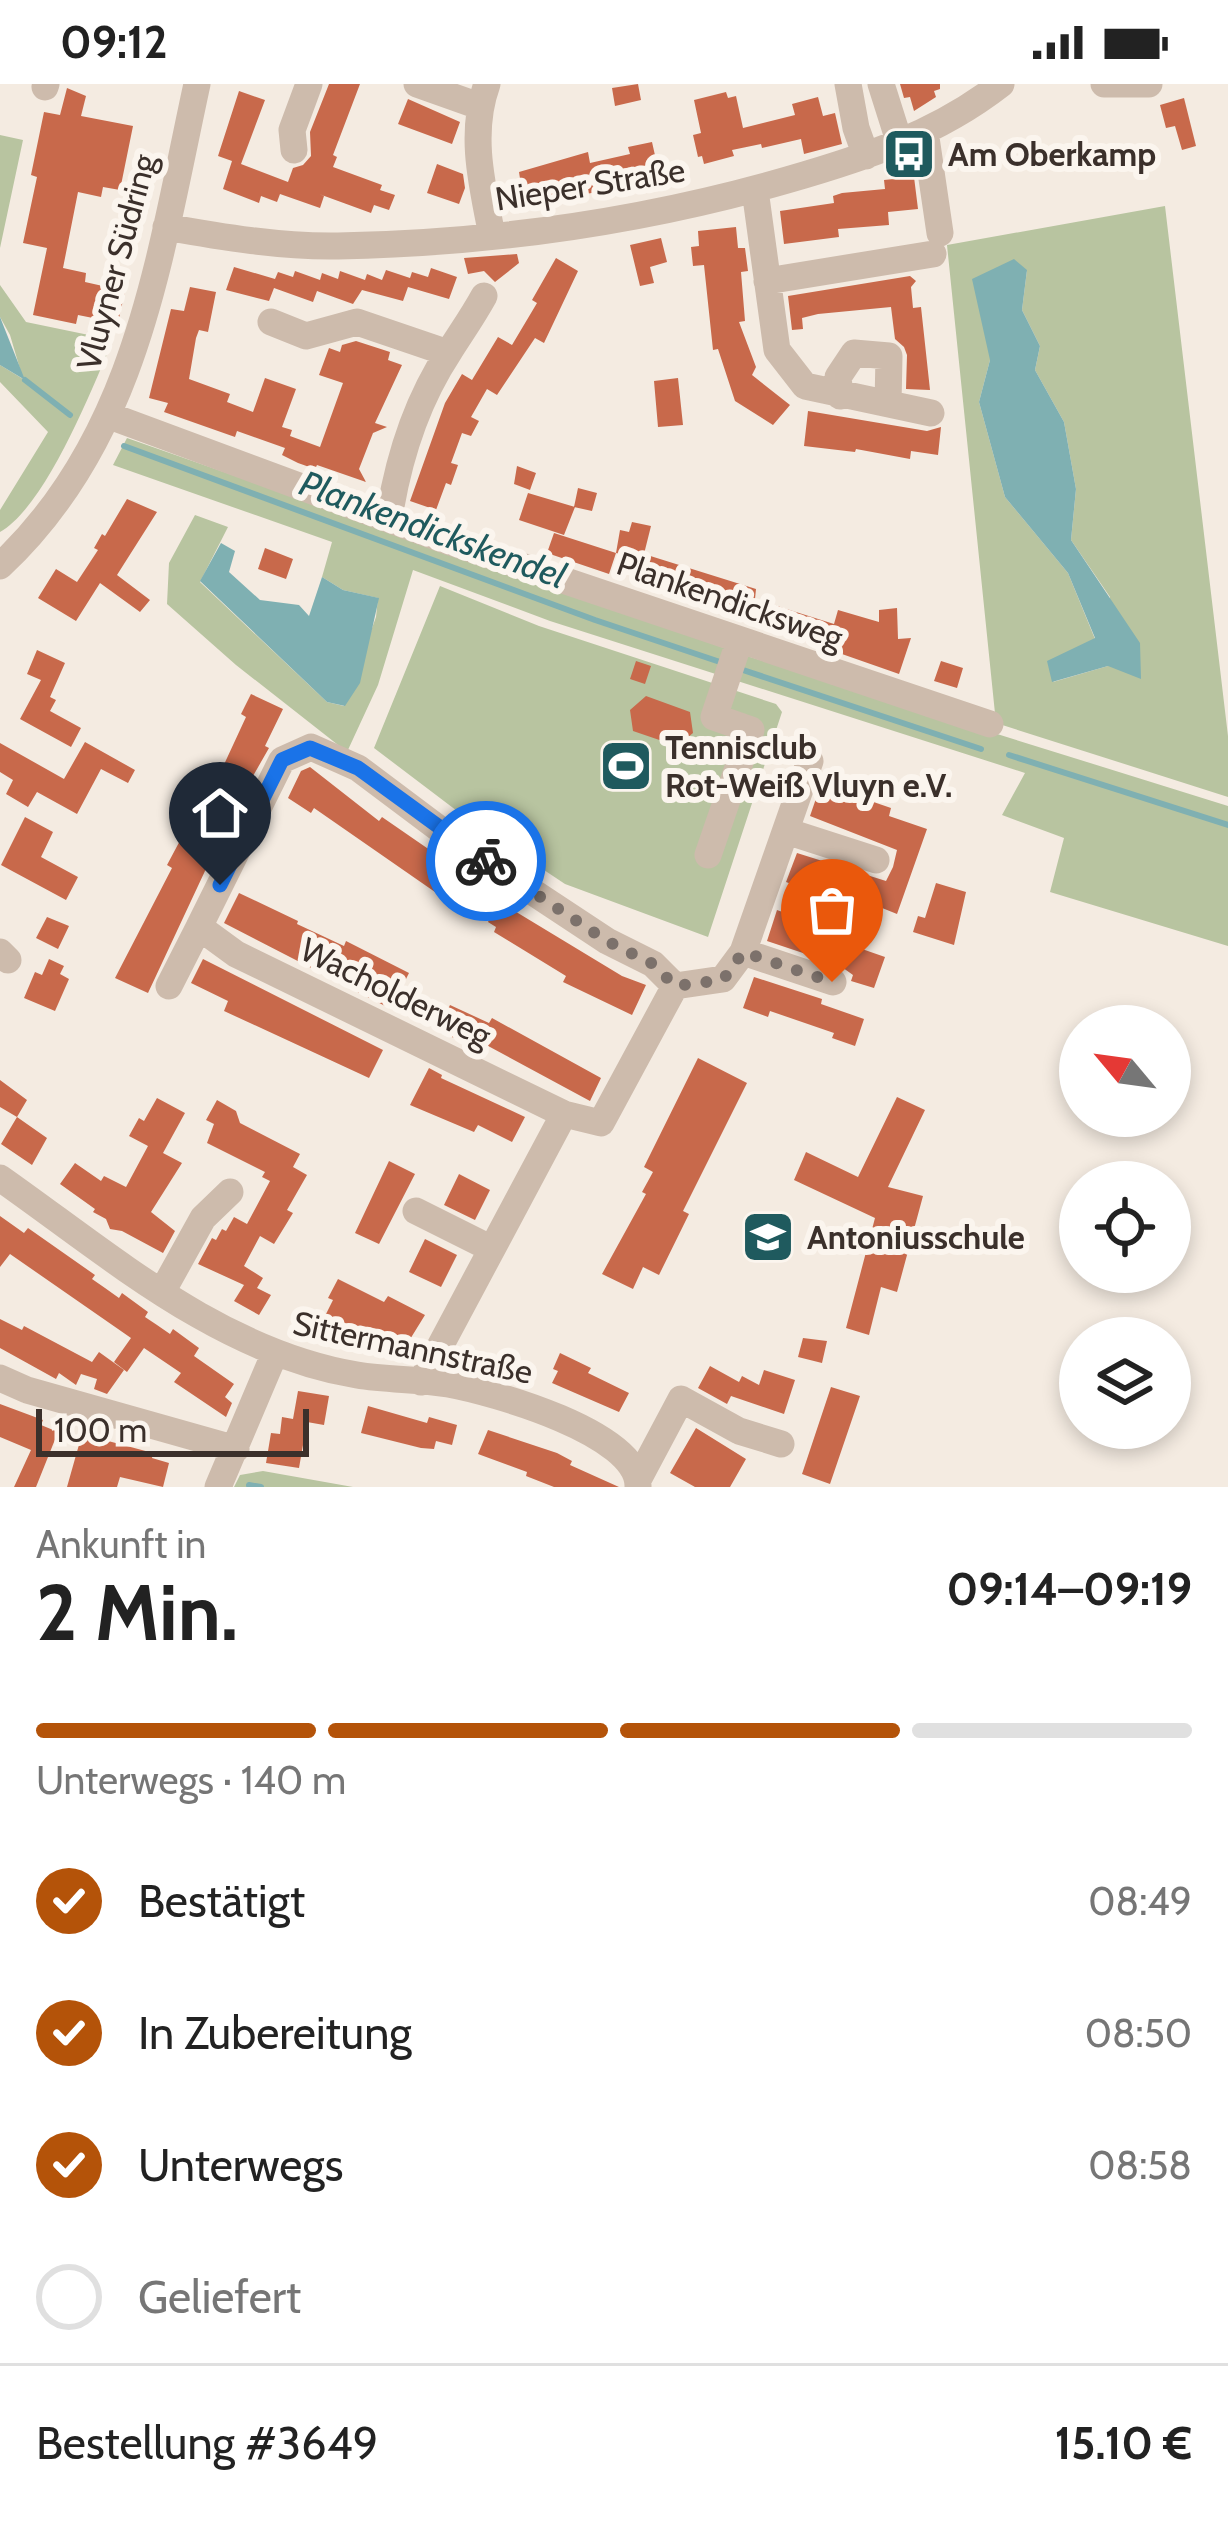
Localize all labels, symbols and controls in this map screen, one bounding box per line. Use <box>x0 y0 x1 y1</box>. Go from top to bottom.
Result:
text: 09:12 <box>60 15 167 69</box>
bus stop icon: Am Oberkamp <box>881 126 937 182</box>
place label: Am Oberkamp <box>948 134 1156 174</box>
street label: Vluyner Südring <box>68 149 164 374</box>
street label: Nieper Straße <box>492 149 688 219</box>
water label: Plankendickskendel <box>294 460 573 598</box>
street label: Plankendicksweg <box>612 543 849 658</box>
place label: Tennisclub Rot-Weiß Vluyn e.V. <box>665 727 952 805</box>
sports icon: Tennisclub Rot-Weiß Vluyn e.V. <box>598 738 654 794</box>
pin <box>169 762 271 885</box>
icon: home <box>187 780 253 846</box>
courier <box>426 801 546 921</box>
icon: bike <box>453 828 519 894</box>
pin <box>781 859 883 982</box>
icon: bag <box>799 877 865 943</box>
street label: Wacholderweg <box>294 929 498 1056</box>
north arrow <box>1059 1005 1191 1137</box>
map controls <box>1059 1005 1191 1449</box>
button: locate <box>1059 1161 1191 1293</box>
school or university icon: Antoniusschule <box>740 1209 796 1265</box>
place label: Antoniusschule <box>807 1217 1025 1257</box>
street label: Sittermannstraße <box>290 1302 536 1392</box>
button: layers <box>1059 1317 1191 1449</box>
scale bar <box>36 1403 309 1456</box>
text: 100 m <box>54 1410 147 1450</box>
text: Ankunft in <box>36 1520 206 1568</box>
text: 09:14–09:19 <box>947 1562 1192 1616</box>
text: 2 Min. <box>36 1565 238 1660</box>
text: Unterwegs · 140 m <box>36 1756 346 1804</box>
icon: check <box>36 1868 102 1934</box>
text: Bestätigt <box>138 1874 305 1928</box>
text: 08:49 <box>1088 1877 1192 1925</box>
icon: check <box>36 2000 102 2066</box>
text: In Zubereitung <box>138 2006 412 2060</box>
text: 08:50 <box>1085 2009 1192 2057</box>
icon: check <box>36 2132 102 2198</box>
text: Unterwegs <box>138 2138 343 2192</box>
text: 08:58 <box>1088 2141 1192 2189</box>
text: Geliefert <box>138 2270 301 2324</box>
text: Bestellung #3649 <box>36 2416 378 2470</box>
text: 15.10 € <box>1055 2416 1192 2470</box>

